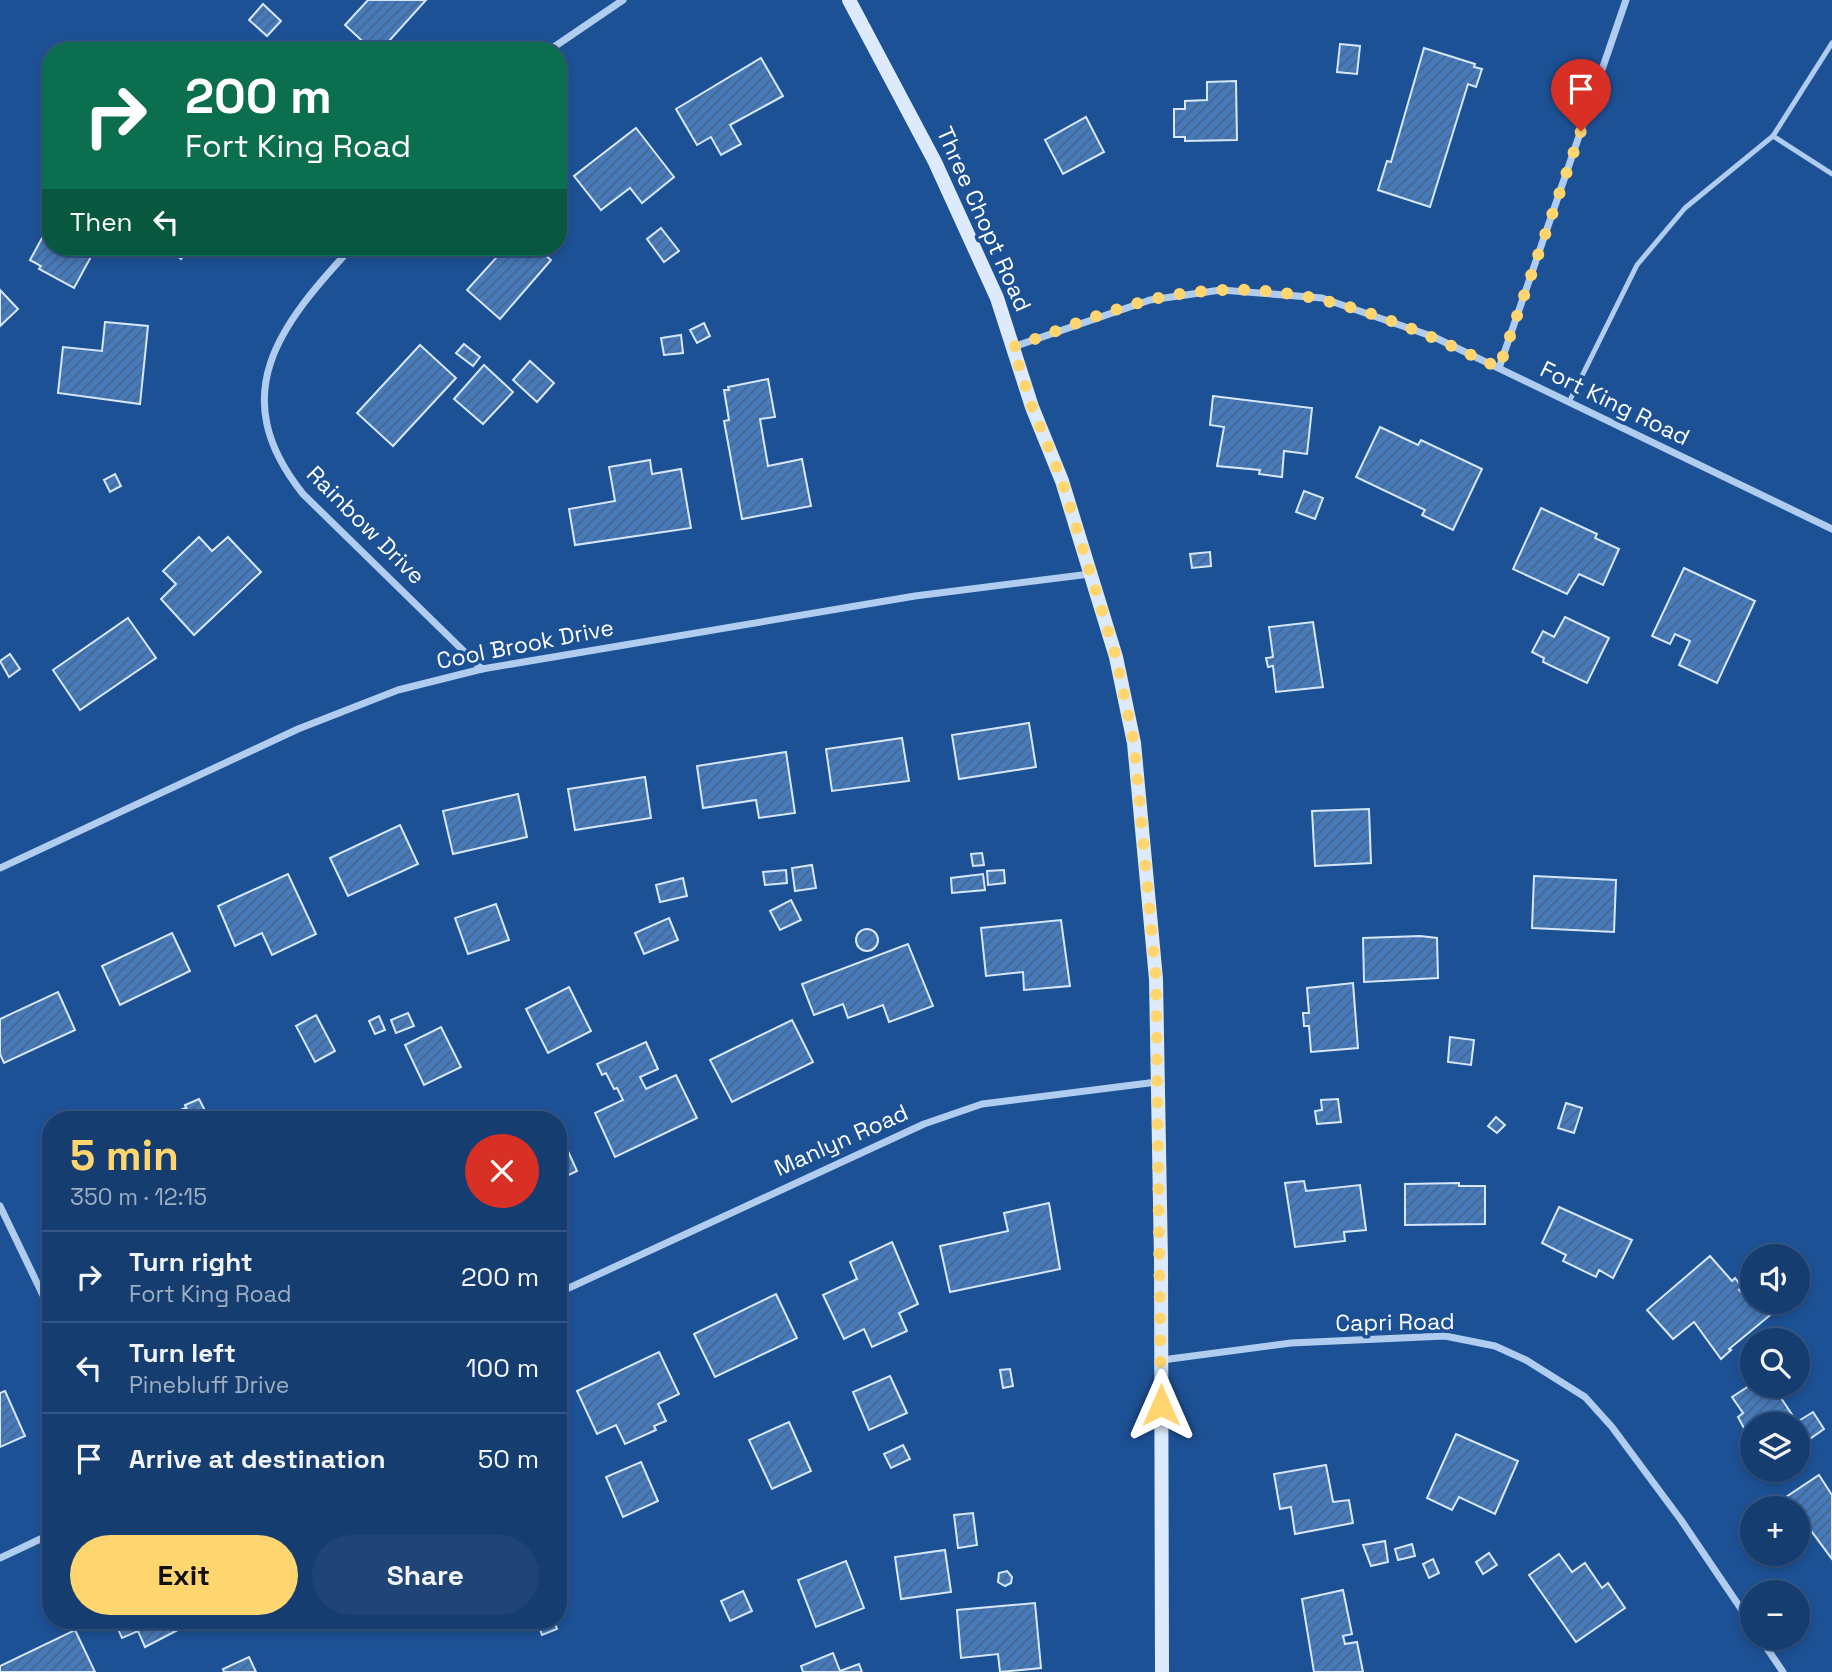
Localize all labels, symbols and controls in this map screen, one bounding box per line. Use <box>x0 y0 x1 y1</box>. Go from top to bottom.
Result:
pin <box>1551 59 1611 131</box>
text: 200 m <box>185 65 332 127</box>
icon: right <box>70 70 161 161</box>
icon: arrive <box>1562 70 1600 108</box>
street label: Three Chopt Road <box>930 122 1038 316</box>
text: Fort King Road <box>185 126 411 166</box>
icon: left <box>147 203 185 241</box>
text: Then <box>70 205 133 239</box>
street label: Fort King Road <box>1535 354 1695 452</box>
street label: Rainbow Drive <box>300 459 432 591</box>
street label: Cool Brook Drive <box>434 612 616 676</box>
street label: Manlyn Road <box>769 1097 913 1183</box>
text: 5 min <box>70 1129 179 1182</box>
button: close <box>465 1134 539 1208</box>
text: 350 m · 12:15 <box>70 1182 207 1212</box>
map controls <box>1740 1244 1810 1650</box>
button: sound <box>1740 1244 1810 1314</box>
text: Turn right <box>129 1245 253 1279</box>
icon: right <box>70 1258 108 1296</box>
text: 200 m <box>461 1260 539 1294</box>
text: Fort King Road <box>129 1279 292 1309</box>
street label: Capri Road <box>1335 1306 1455 1338</box>
button: search <box>1740 1328 1810 1398</box>
text: Turn left <box>129 1336 236 1370</box>
icon: left <box>70 1349 108 1387</box>
text: 100 m <box>466 1351 539 1385</box>
position arrow <box>1124 1368 1198 1442</box>
text: Pinebluff Drive <box>129 1370 289 1400</box>
button: layers <box>1740 1412 1810 1482</box>
icon: arrive <box>70 1440 108 1478</box>
text: Arrive at destination <box>129 1442 386 1476</box>
text: 50 m <box>478 1442 539 1476</box>
button: + <box>1740 1496 1810 1566</box>
button: Exit <box>70 1535 298 1615</box>
button: Share <box>312 1535 539 1615</box>
button: − <box>1740 1580 1810 1650</box>

